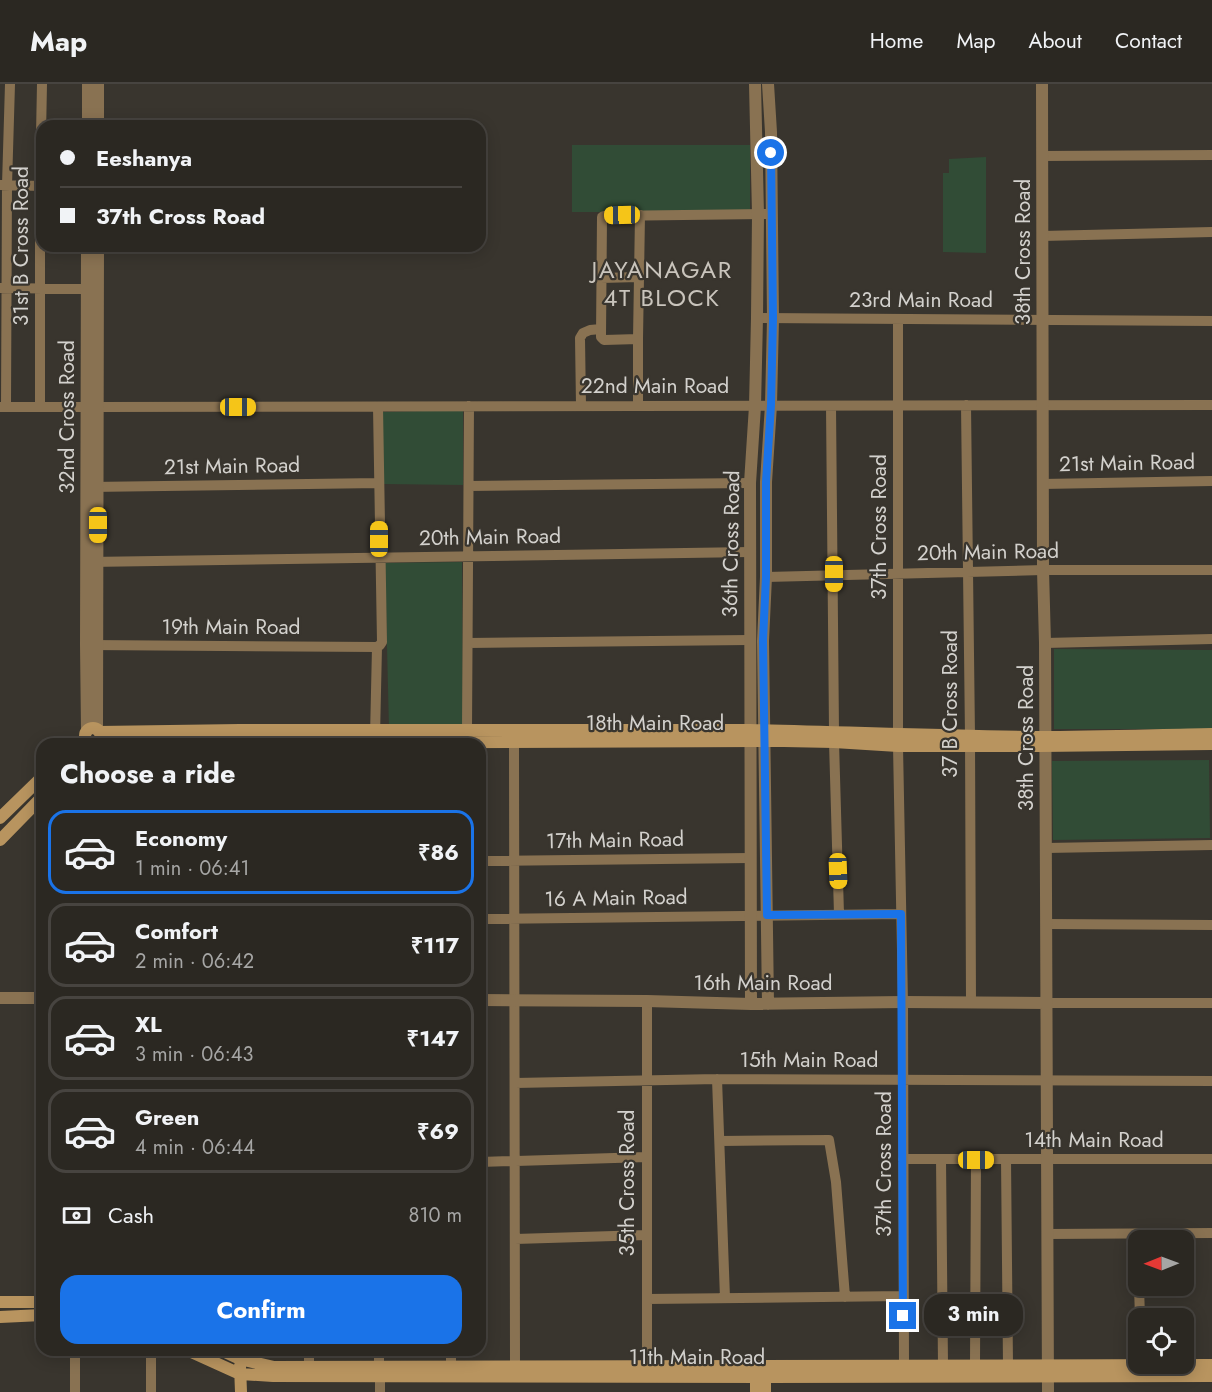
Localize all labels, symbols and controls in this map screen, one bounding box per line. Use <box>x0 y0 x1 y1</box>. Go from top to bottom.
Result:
text: Map <box>30 21 87 62</box>
text: Home <box>870 26 923 56</box>
text: Map <box>956 26 996 56</box>
text: About <box>1029 26 1082 56</box>
text: Contact <box>1115 26 1182 56</box>
route start <box>757 139 784 166</box>
text: Eeshanya <box>96 142 192 174</box>
street label: 31st B Cross Road <box>6 166 36 326</box>
street label: 38th Cross Road <box>1008 179 1038 325</box>
text: 37th Cross Road <box>96 200 265 232</box>
car <box>604 206 640 224</box>
district label: JAYANAGAR 4T BLOCK <box>588 252 733 315</box>
street label: 23rd Main Road <box>849 285 993 315</box>
street label: 32nd Cross Road <box>52 340 82 494</box>
street label: 22nd Main Road <box>581 371 729 401</box>
car <box>220 398 256 416</box>
street label: 21st Main Road <box>1059 447 1195 479</box>
street label: 21st Main Road <box>164 450 300 482</box>
street label: 37th Cross Road <box>864 454 894 600</box>
street label: 36th Cross Road <box>715 470 747 618</box>
car <box>89 507 107 543</box>
car <box>370 521 388 557</box>
street label: 20th Main Road <box>419 521 561 553</box>
street label: 20th Main Road <box>917 536 1059 568</box>
car <box>825 556 843 592</box>
street label: 19th Main Road <box>161 612 301 642</box>
street label: 37 B Cross Road <box>935 630 965 778</box>
street label: 38th Cross Road <box>1011 665 1041 811</box>
street label: 18th Main Road <box>586 708 724 738</box>
text: Choose a ride <box>60 754 235 793</box>
text: Economy <box>135 822 227 854</box>
street label: 17th Main Road <box>546 824 684 856</box>
icon: car <box>63 825 117 879</box>
text: ₹86 <box>418 836 459 868</box>
car <box>828 853 848 889</box>
text: 1 min · 06:41 <box>135 854 249 883</box>
street label: 16 A Main Road <box>544 882 688 914</box>
text: Comfort <box>135 915 218 947</box>
icon: car <box>63 918 117 972</box>
text: ₹117 <box>411 929 459 961</box>
text: 2 min · 06:42 <box>135 947 254 976</box>
street label: 16th Main Road <box>693 968 833 998</box>
text: XL <box>135 1008 162 1040</box>
icon: car <box>63 1011 117 1065</box>
text: ₹147 <box>407 1022 459 1054</box>
text: 3 min · 06:43 <box>135 1040 253 1069</box>
street label: 15th Main Road <box>740 1045 878 1075</box>
street label: 37th Cross Road <box>869 1091 899 1237</box>
text: Green <box>135 1101 199 1133</box>
icon: car <box>63 1104 117 1158</box>
street label: 35th Cross Road <box>612 1110 642 1256</box>
text: ₹69 <box>417 1115 459 1147</box>
street label: 14th Main Road <box>1024 1125 1164 1155</box>
text: 4 min · 06:44 <box>135 1133 255 1162</box>
car <box>958 1151 994 1169</box>
icon: cash <box>60 1199 93 1232</box>
text: Cash <box>108 1199 154 1231</box>
text: 810 m <box>408 1201 462 1230</box>
north arrow <box>1128 1230 1194 1296</box>
map controls <box>1128 1230 1194 1374</box>
button: Confirm <box>60 1275 462 1344</box>
callout: 3 min <box>924 1295 1023 1337</box>
text: 3 min <box>948 1300 999 1329</box>
route end <box>889 1302 916 1329</box>
button: locate <box>1128 1308 1194 1374</box>
street label: 11th Main Road <box>629 1342 765 1372</box>

